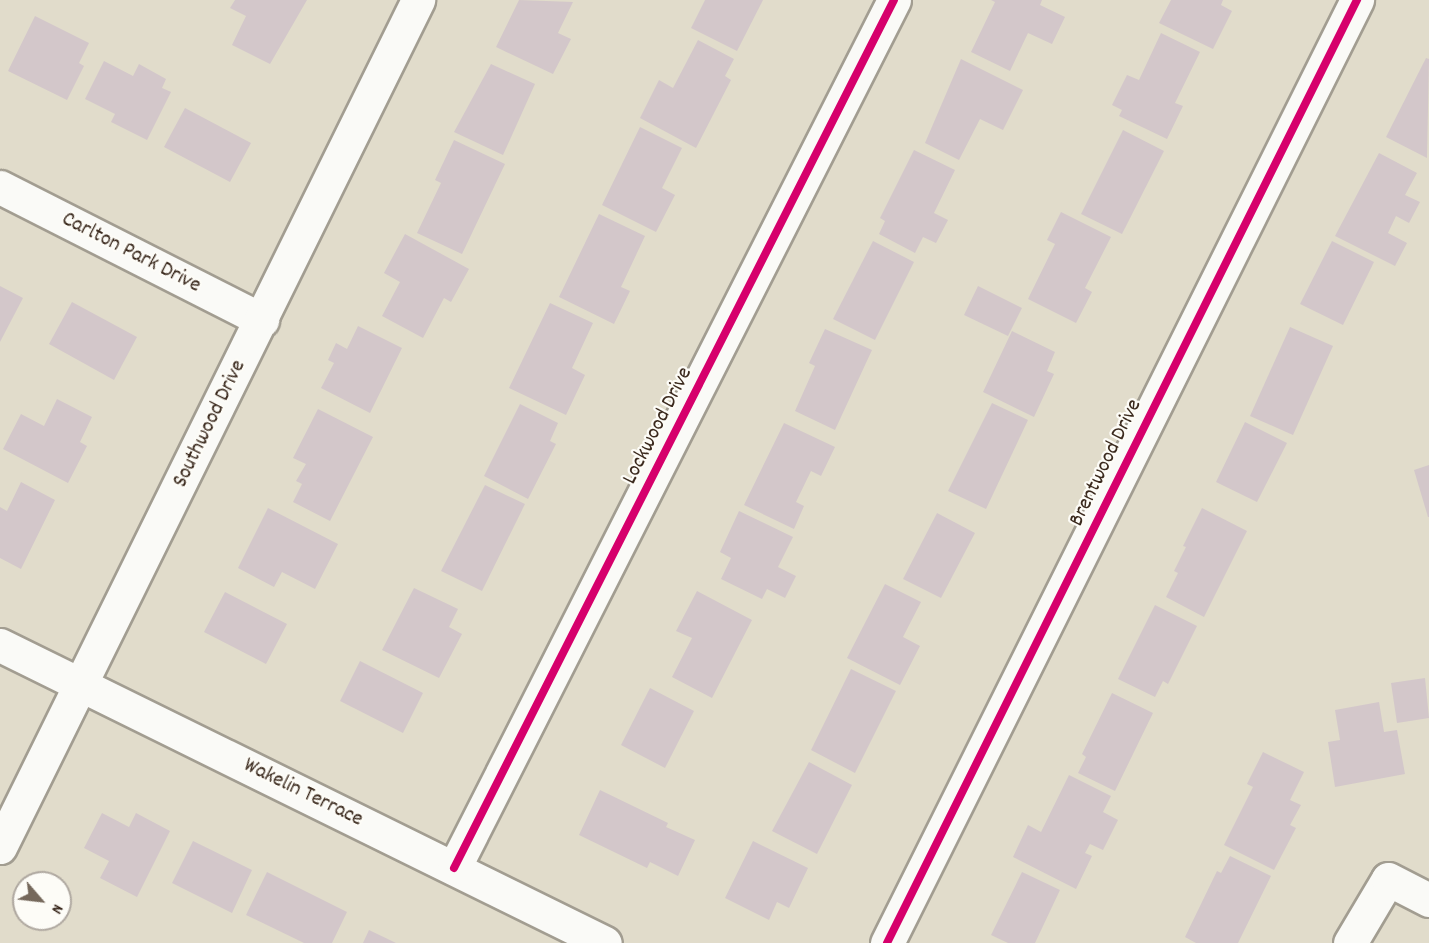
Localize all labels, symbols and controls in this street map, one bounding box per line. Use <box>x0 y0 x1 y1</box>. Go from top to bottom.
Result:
street label: Carlton Park Drive <box>57 207 205 299</box>
street label: Southwood Drive <box>168 356 252 492</box>
street label: Lockwood Drive <box>617 363 699 489</box>
street label: Brentwood Drive <box>1064 395 1148 531</box>
street label: Wakelin Terrace <box>239 753 367 833</box>
north arrow <box>12 871 72 931</box>
text: N <box>45 900 69 918</box>

